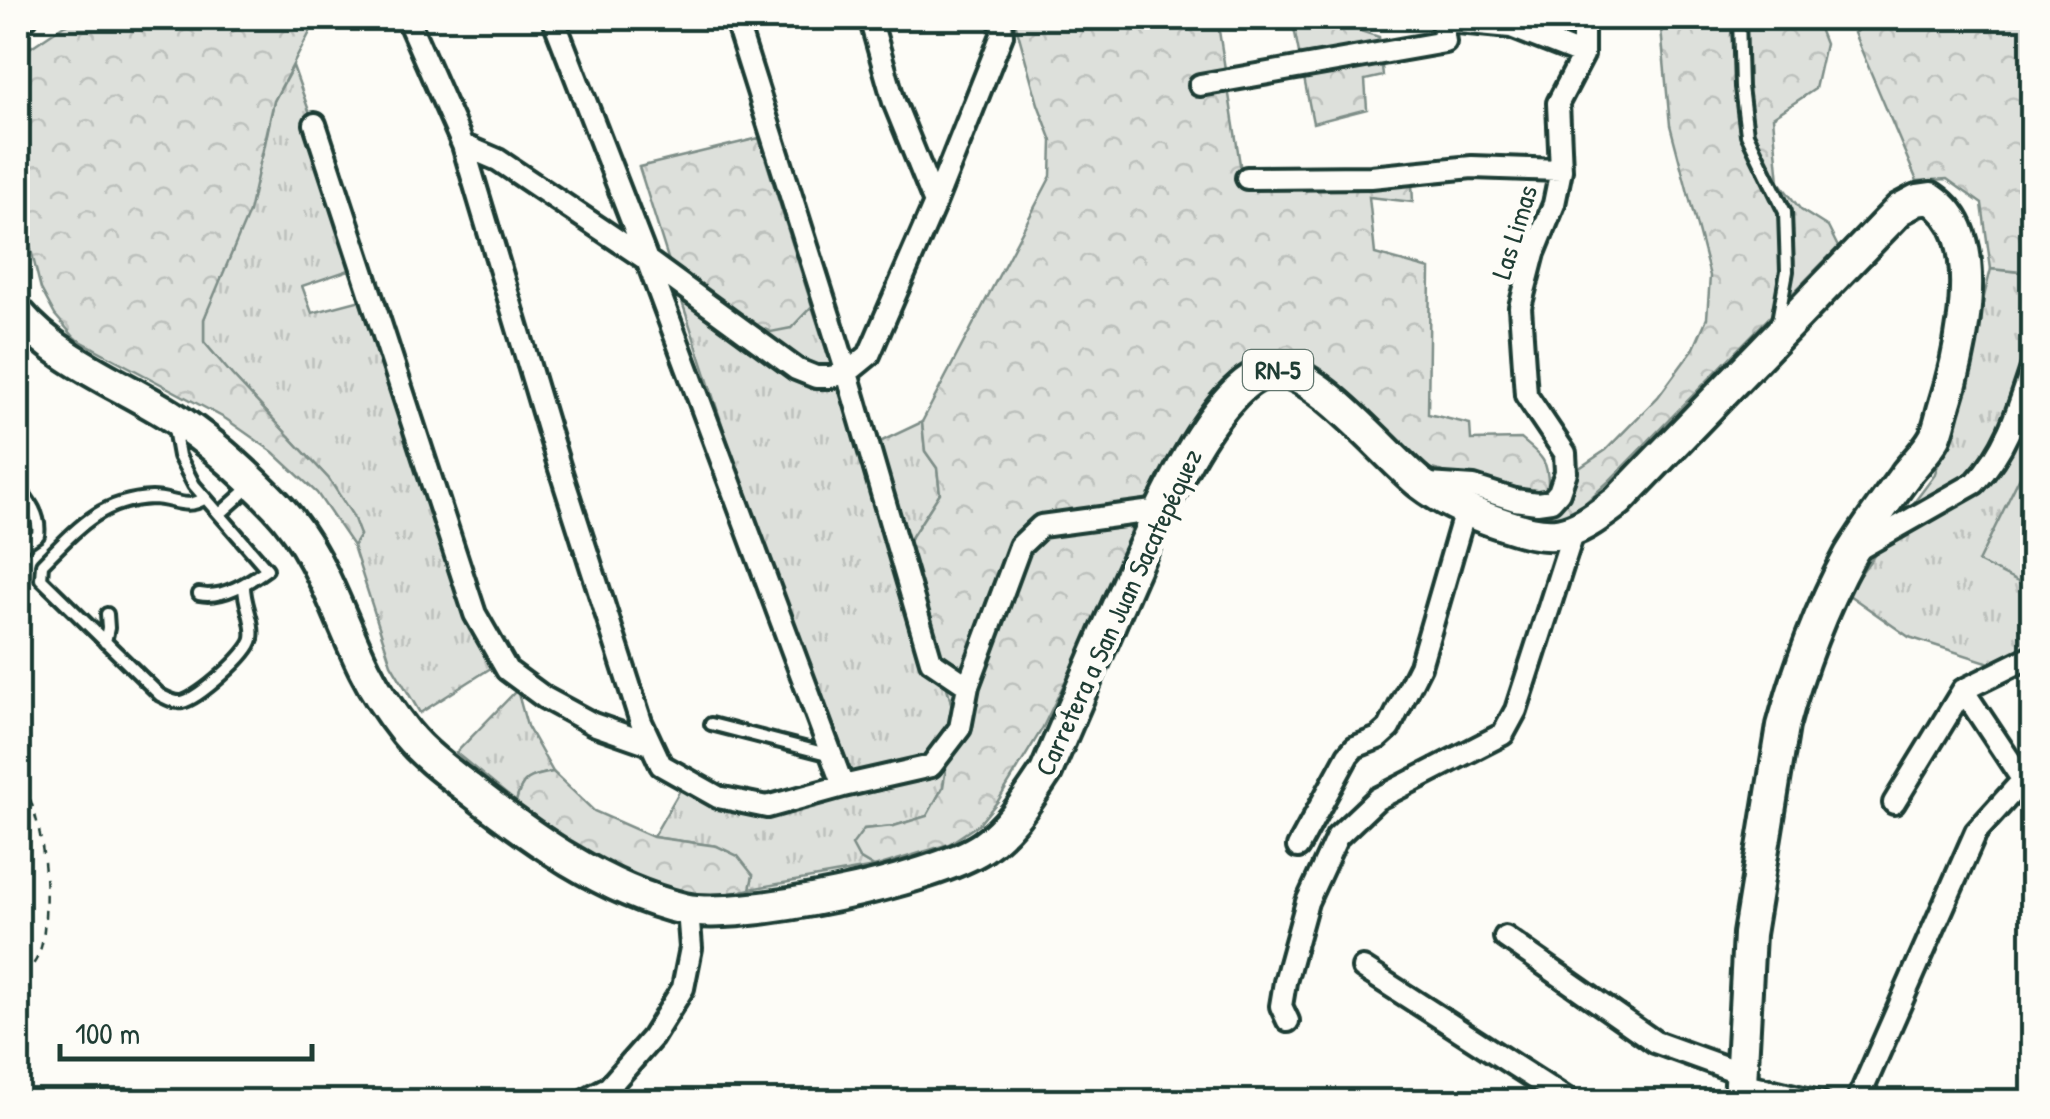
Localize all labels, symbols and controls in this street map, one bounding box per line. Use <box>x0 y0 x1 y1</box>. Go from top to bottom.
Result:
street label: Las Limas <box>1482 180 1546 284</box>
road number: RN-5 <box>1243 350 1313 390</box>
street label: Carretera a San Juan Sacatepéquez <box>1025 442 1211 782</box>
scale bar <box>60 999 312 1061</box>
text: 100 m <box>75 1013 140 1053</box>

